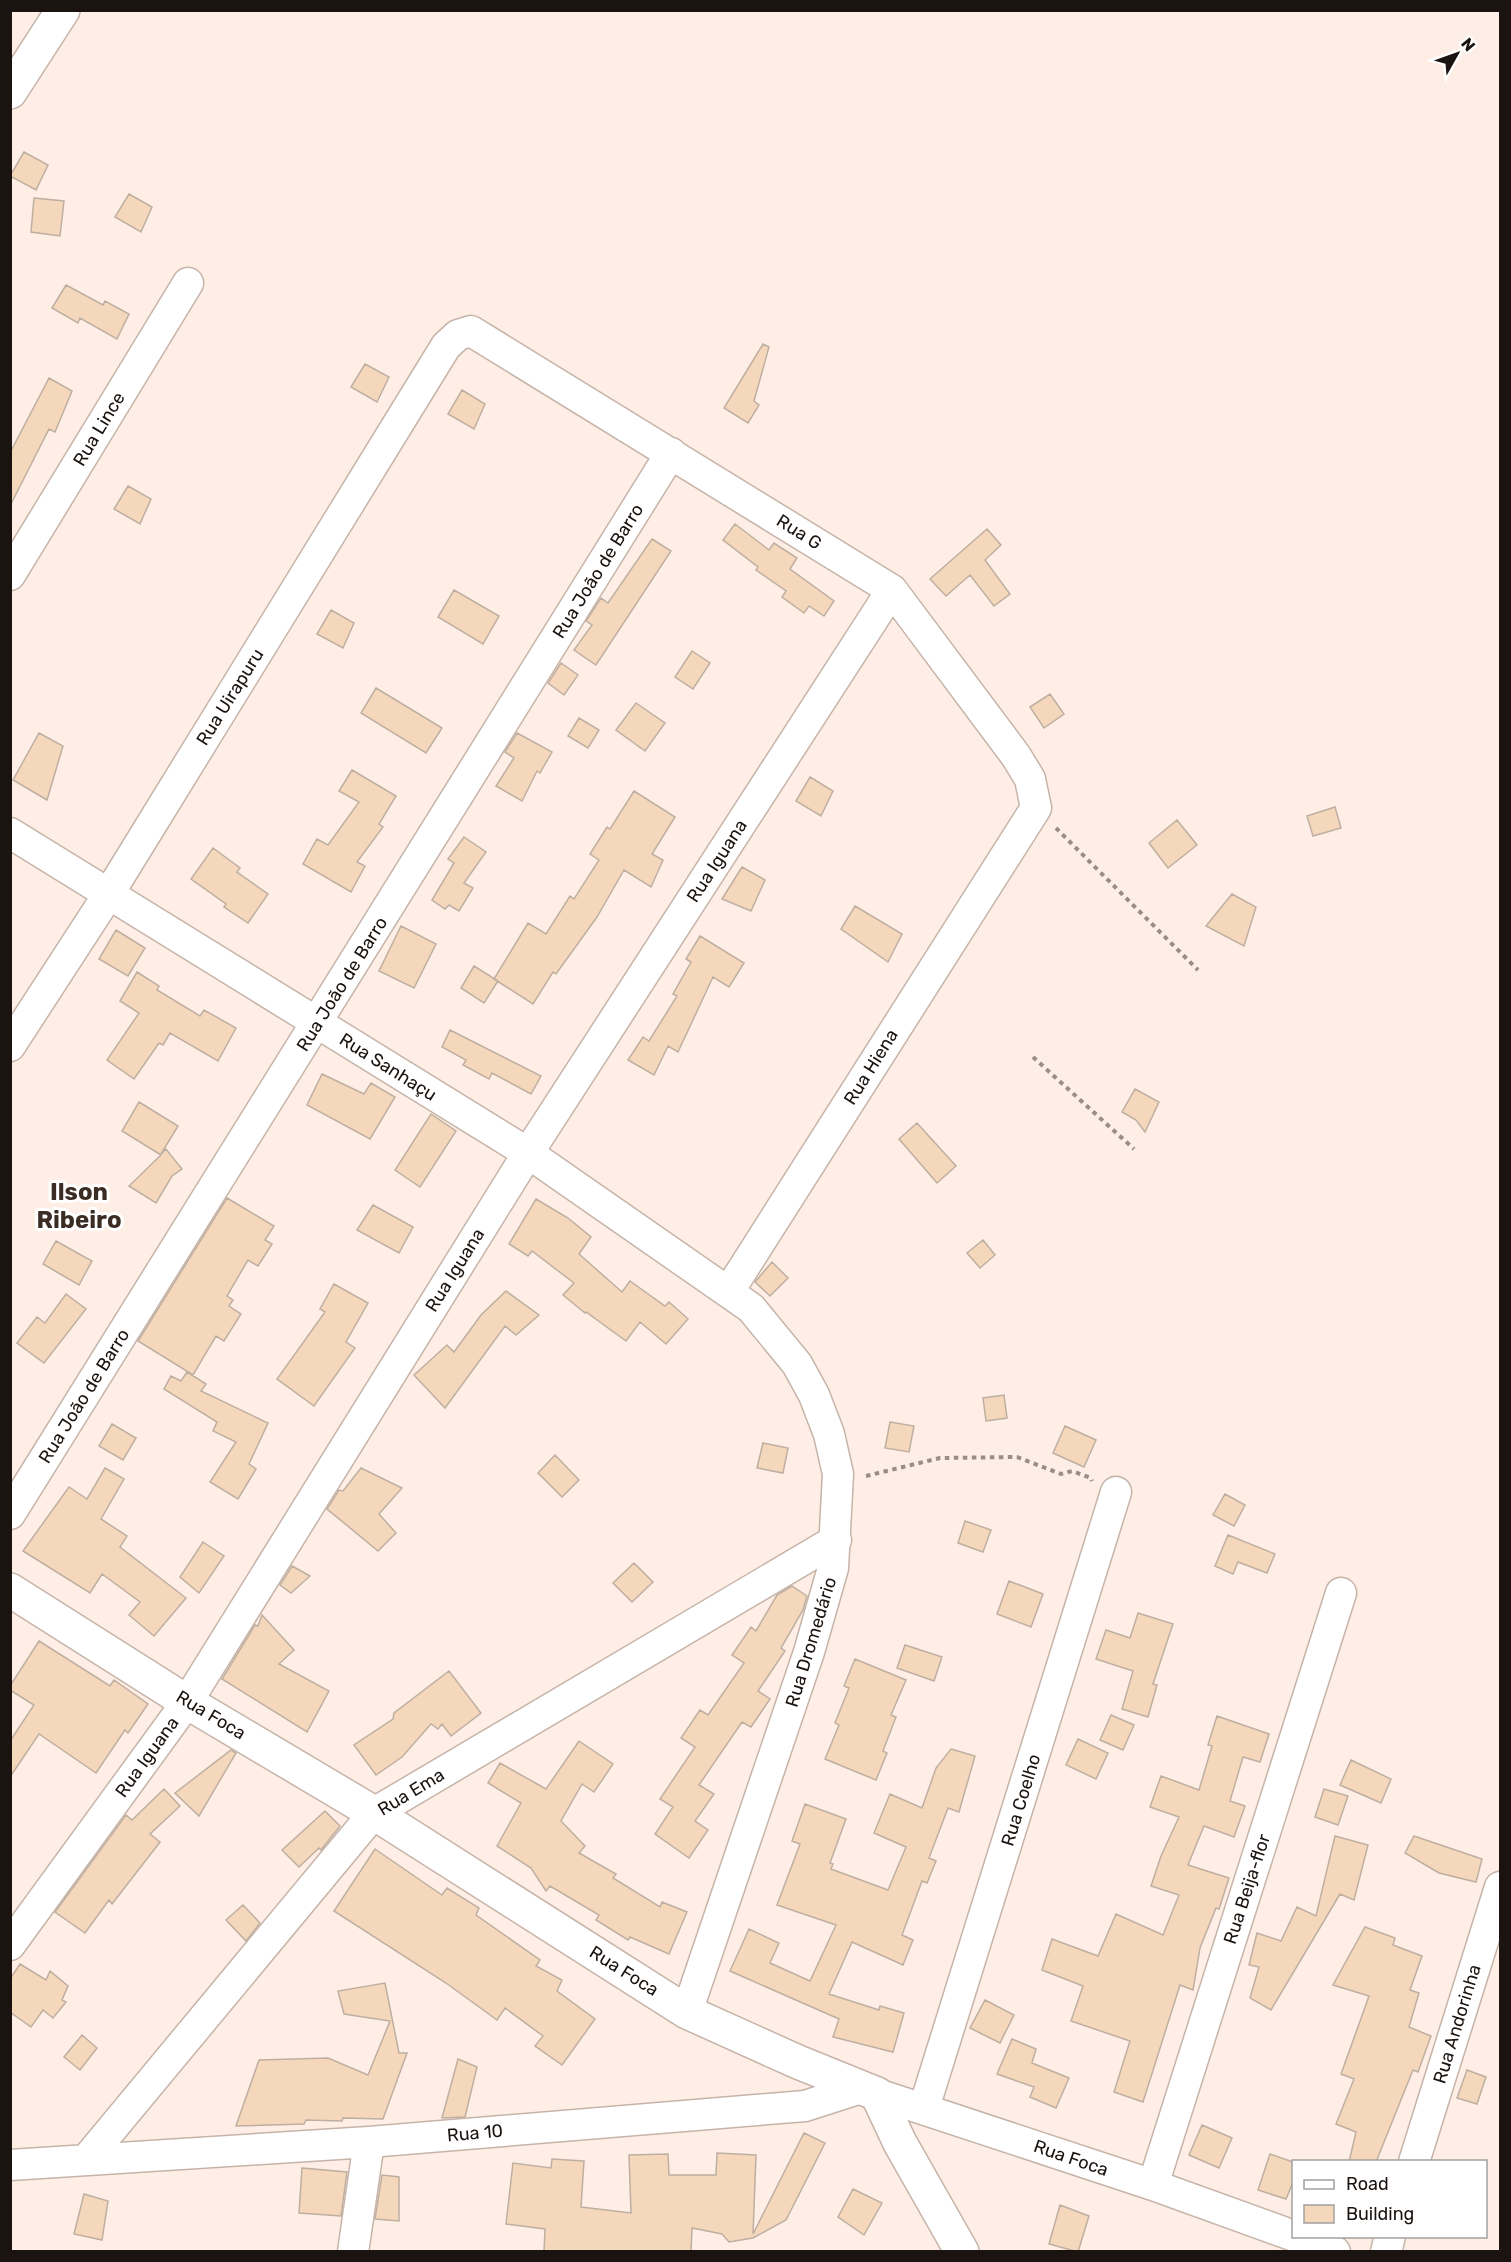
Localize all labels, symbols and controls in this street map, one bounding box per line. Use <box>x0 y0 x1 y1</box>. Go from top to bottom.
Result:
north arrow <box>1427 24 1487 84</box>
text: N <box>1457 34 1479 55</box>
street label: Rua Lince <box>68 388 130 470</box>
street label: Rua João de Barro <box>548 500 648 642</box>
street label: Rua G <box>772 510 826 554</box>
street label: Rua Uirapuru <box>192 645 268 749</box>
street label: Rua Iguana <box>682 815 752 907</box>
street label: Rua João de Barro <box>292 913 392 1055</box>
street label: Rua Hiena <box>839 1025 903 1109</box>
street label: Rua Sanhaçu <box>335 1028 441 1106</box>
district label: Ilson Ribeiro <box>36 1178 122 1234</box>
street label: Rua Iguana <box>421 1224 489 1316</box>
street label: Rua João de Barro <box>34 1325 134 1467</box>
street label: Rua Dromedário <box>781 1574 841 1710</box>
street label: Rua Foca <box>172 1686 250 1744</box>
street label: Rua Iguana <box>110 1712 184 1802</box>
street label: Rua Coelho <box>997 1751 1045 1849</box>
street label: Rua Ema <box>374 1764 448 1820</box>
street label: Rua Beija-flor <box>1219 1831 1275 1947</box>
street label: Rua Foca <box>585 1941 663 2001</box>
street label: Rua Andorinha <box>1428 1962 1486 2086</box>
street label: Rua 10 <box>446 2120 504 2146</box>
street label: Rua Foca <box>1031 2135 1111 2181</box>
legend <box>1292 2160 1487 2238</box>
text: Road <box>1346 2173 1389 2195</box>
text: Building <box>1346 2203 1414 2225</box>

